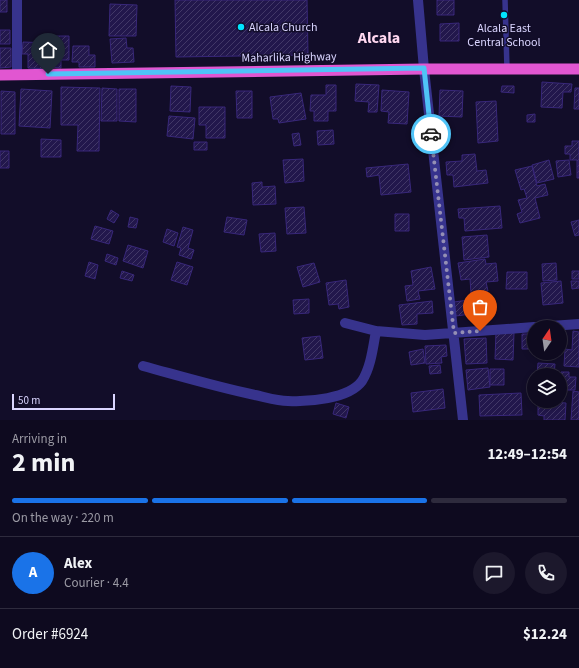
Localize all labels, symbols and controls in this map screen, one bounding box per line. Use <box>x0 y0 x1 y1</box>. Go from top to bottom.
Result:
marker: Alcala East Central School <box>499 10 509 20</box>
place label: Alcala Church <box>249 19 317 36</box>
place label: Alcala East Central School <box>467 20 541 51</box>
marker: Alcala Church <box>236 22 246 32</box>
district label: Alcala <box>357 27 400 49</box>
pin <box>31 33 65 74</box>
icon: home <box>37 39 59 61</box>
street label: Maharlika Highway <box>241 48 337 67</box>
courier <box>411 114 451 154</box>
icon: car <box>420 123 442 145</box>
pin <box>463 290 497 331</box>
icon: bag <box>469 296 491 318</box>
north arrow <box>527 320 567 360</box>
map controls <box>527 320 567 408</box>
button: layers <box>527 368 567 408</box>
scale bar <box>12 392 115 411</box>
text: 50 m <box>18 393 40 408</box>
text: Arriving in <box>12 430 67 448</box>
text: 2 min <box>12 444 75 481</box>
text: 12:49–12:54 <box>487 444 567 465</box>
text: On the way · 220 m <box>12 509 114 527</box>
button: chat <box>473 552 515 594</box>
button: phone <box>525 552 567 594</box>
text: Alex <box>64 553 92 574</box>
text: A <box>29 562 37 583</box>
text: Courier · 4.4 <box>64 574 129 592</box>
text: Order #6924 <box>12 624 88 645</box>
text: $12.24 <box>523 624 567 645</box>

